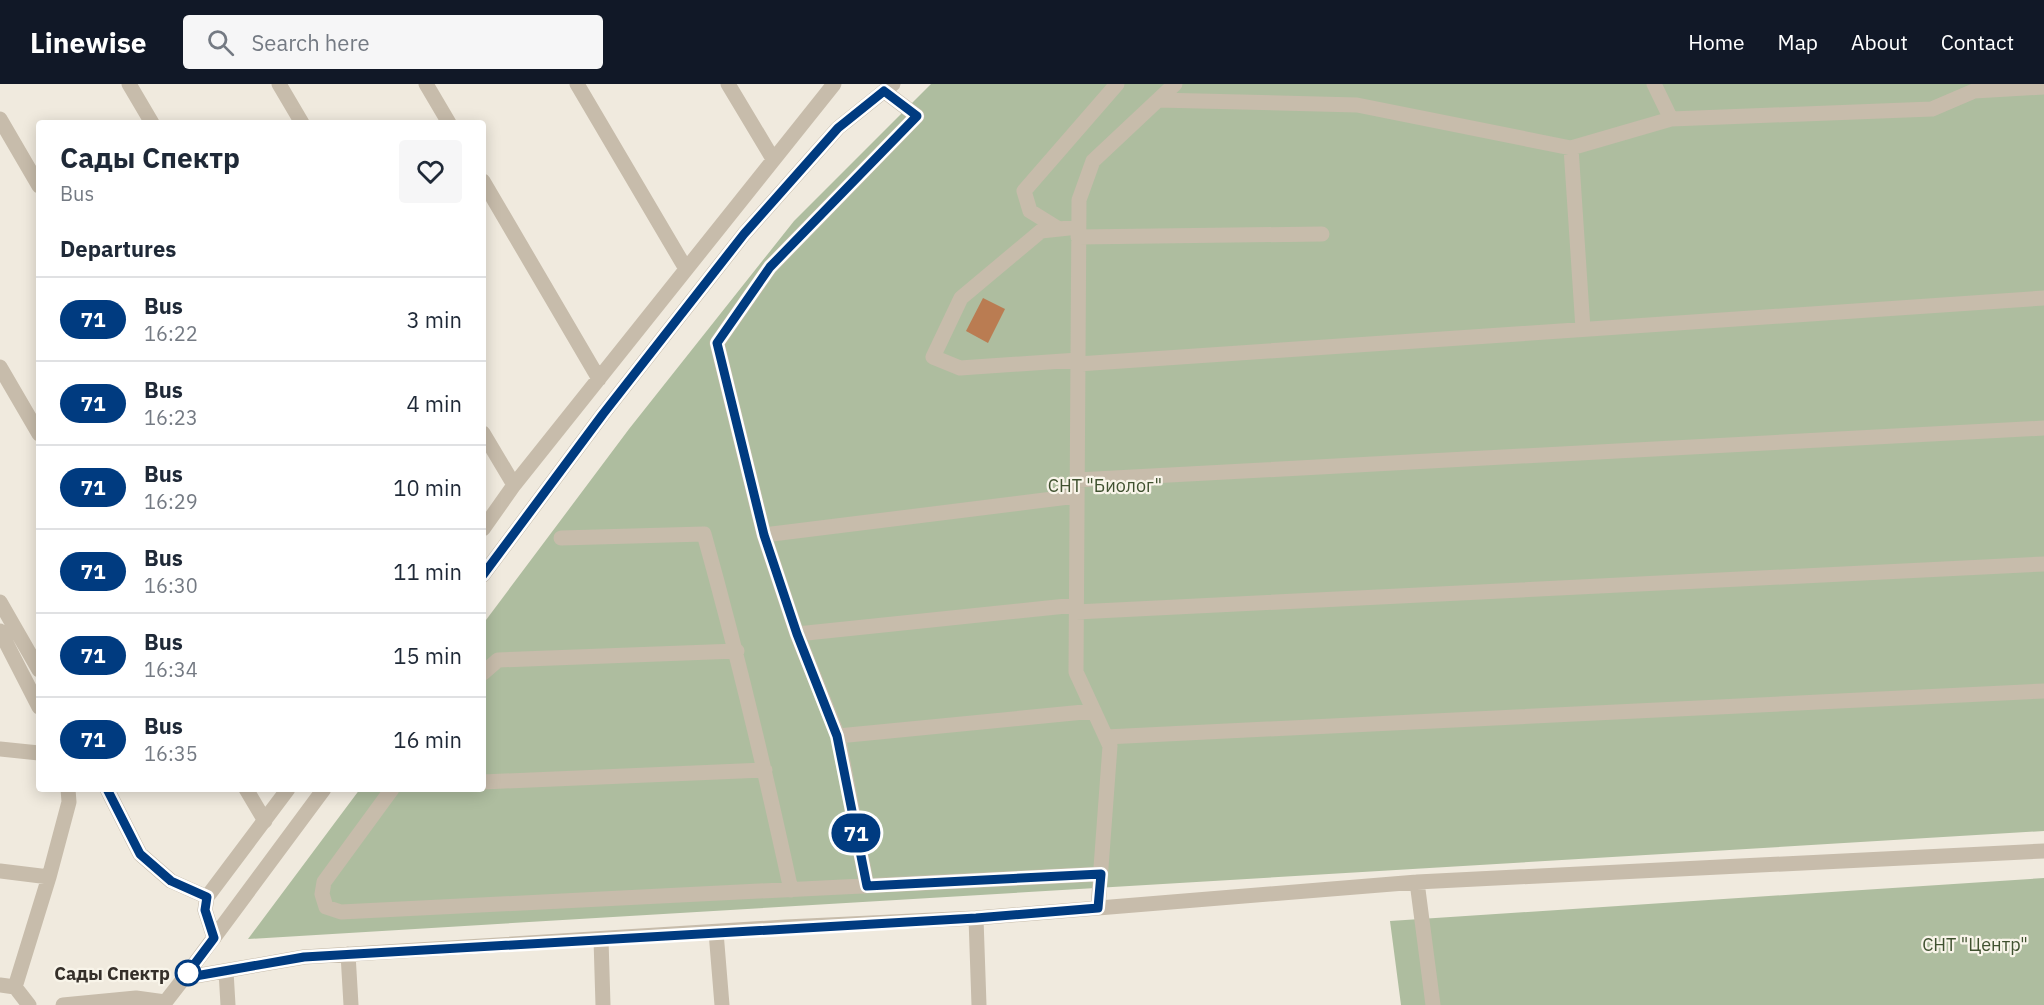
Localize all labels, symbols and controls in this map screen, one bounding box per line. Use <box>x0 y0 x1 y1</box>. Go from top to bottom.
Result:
search box <box>183 15 603 69</box>
text: Linewise <box>30 24 147 61</box>
icon: search <box>204 26 237 59</box>
text: Search here <box>252 28 370 57</box>
text: Home <box>1688 28 1745 56</box>
text: Map <box>1778 28 1818 56</box>
text: About <box>1851 28 1908 56</box>
text: Contact <box>1941 28 2014 56</box>
text: Сады Спектр <box>60 139 240 176</box>
button: heart <box>399 140 462 203</box>
text: Bus <box>60 180 94 207</box>
text: Departures <box>60 234 176 263</box>
text: Bus <box>144 291 183 320</box>
text: 71 <box>80 305 106 333</box>
text: 3 min <box>406 305 462 334</box>
text: 16:22 <box>144 320 198 347</box>
text: Bus <box>144 375 183 404</box>
text: 71 <box>80 389 106 417</box>
text: 4 min <box>406 389 462 418</box>
text: 16:23 <box>144 404 198 431</box>
text: Bus <box>144 459 183 488</box>
text: 71 <box>80 473 106 501</box>
text: 10 min <box>393 473 462 502</box>
park label: СНТ "Биолог" <box>1048 474 1162 497</box>
text: 16:29 <box>144 488 198 515</box>
text: Bus <box>144 543 183 572</box>
text: 71 <box>80 557 106 585</box>
text: 11 min <box>393 557 462 586</box>
text: 16:30 <box>144 572 198 599</box>
text: Bus <box>144 627 183 656</box>
text: 71 <box>80 641 106 669</box>
text: 15 min <box>393 641 462 670</box>
text: 16:34 <box>144 656 198 683</box>
text: Bus <box>144 711 183 740</box>
text: 71 <box>80 725 106 753</box>
text: 16 min <box>393 725 462 754</box>
text: 16:35 <box>144 740 198 767</box>
line badge: 71 <box>829 814 883 852</box>
text: 71 <box>843 819 869 847</box>
park label: СНТ "Центр" <box>1922 933 2028 956</box>
marker: Сады Спектр <box>175 960 201 986</box>
place label: Сады Спектр <box>54 962 170 985</box>

